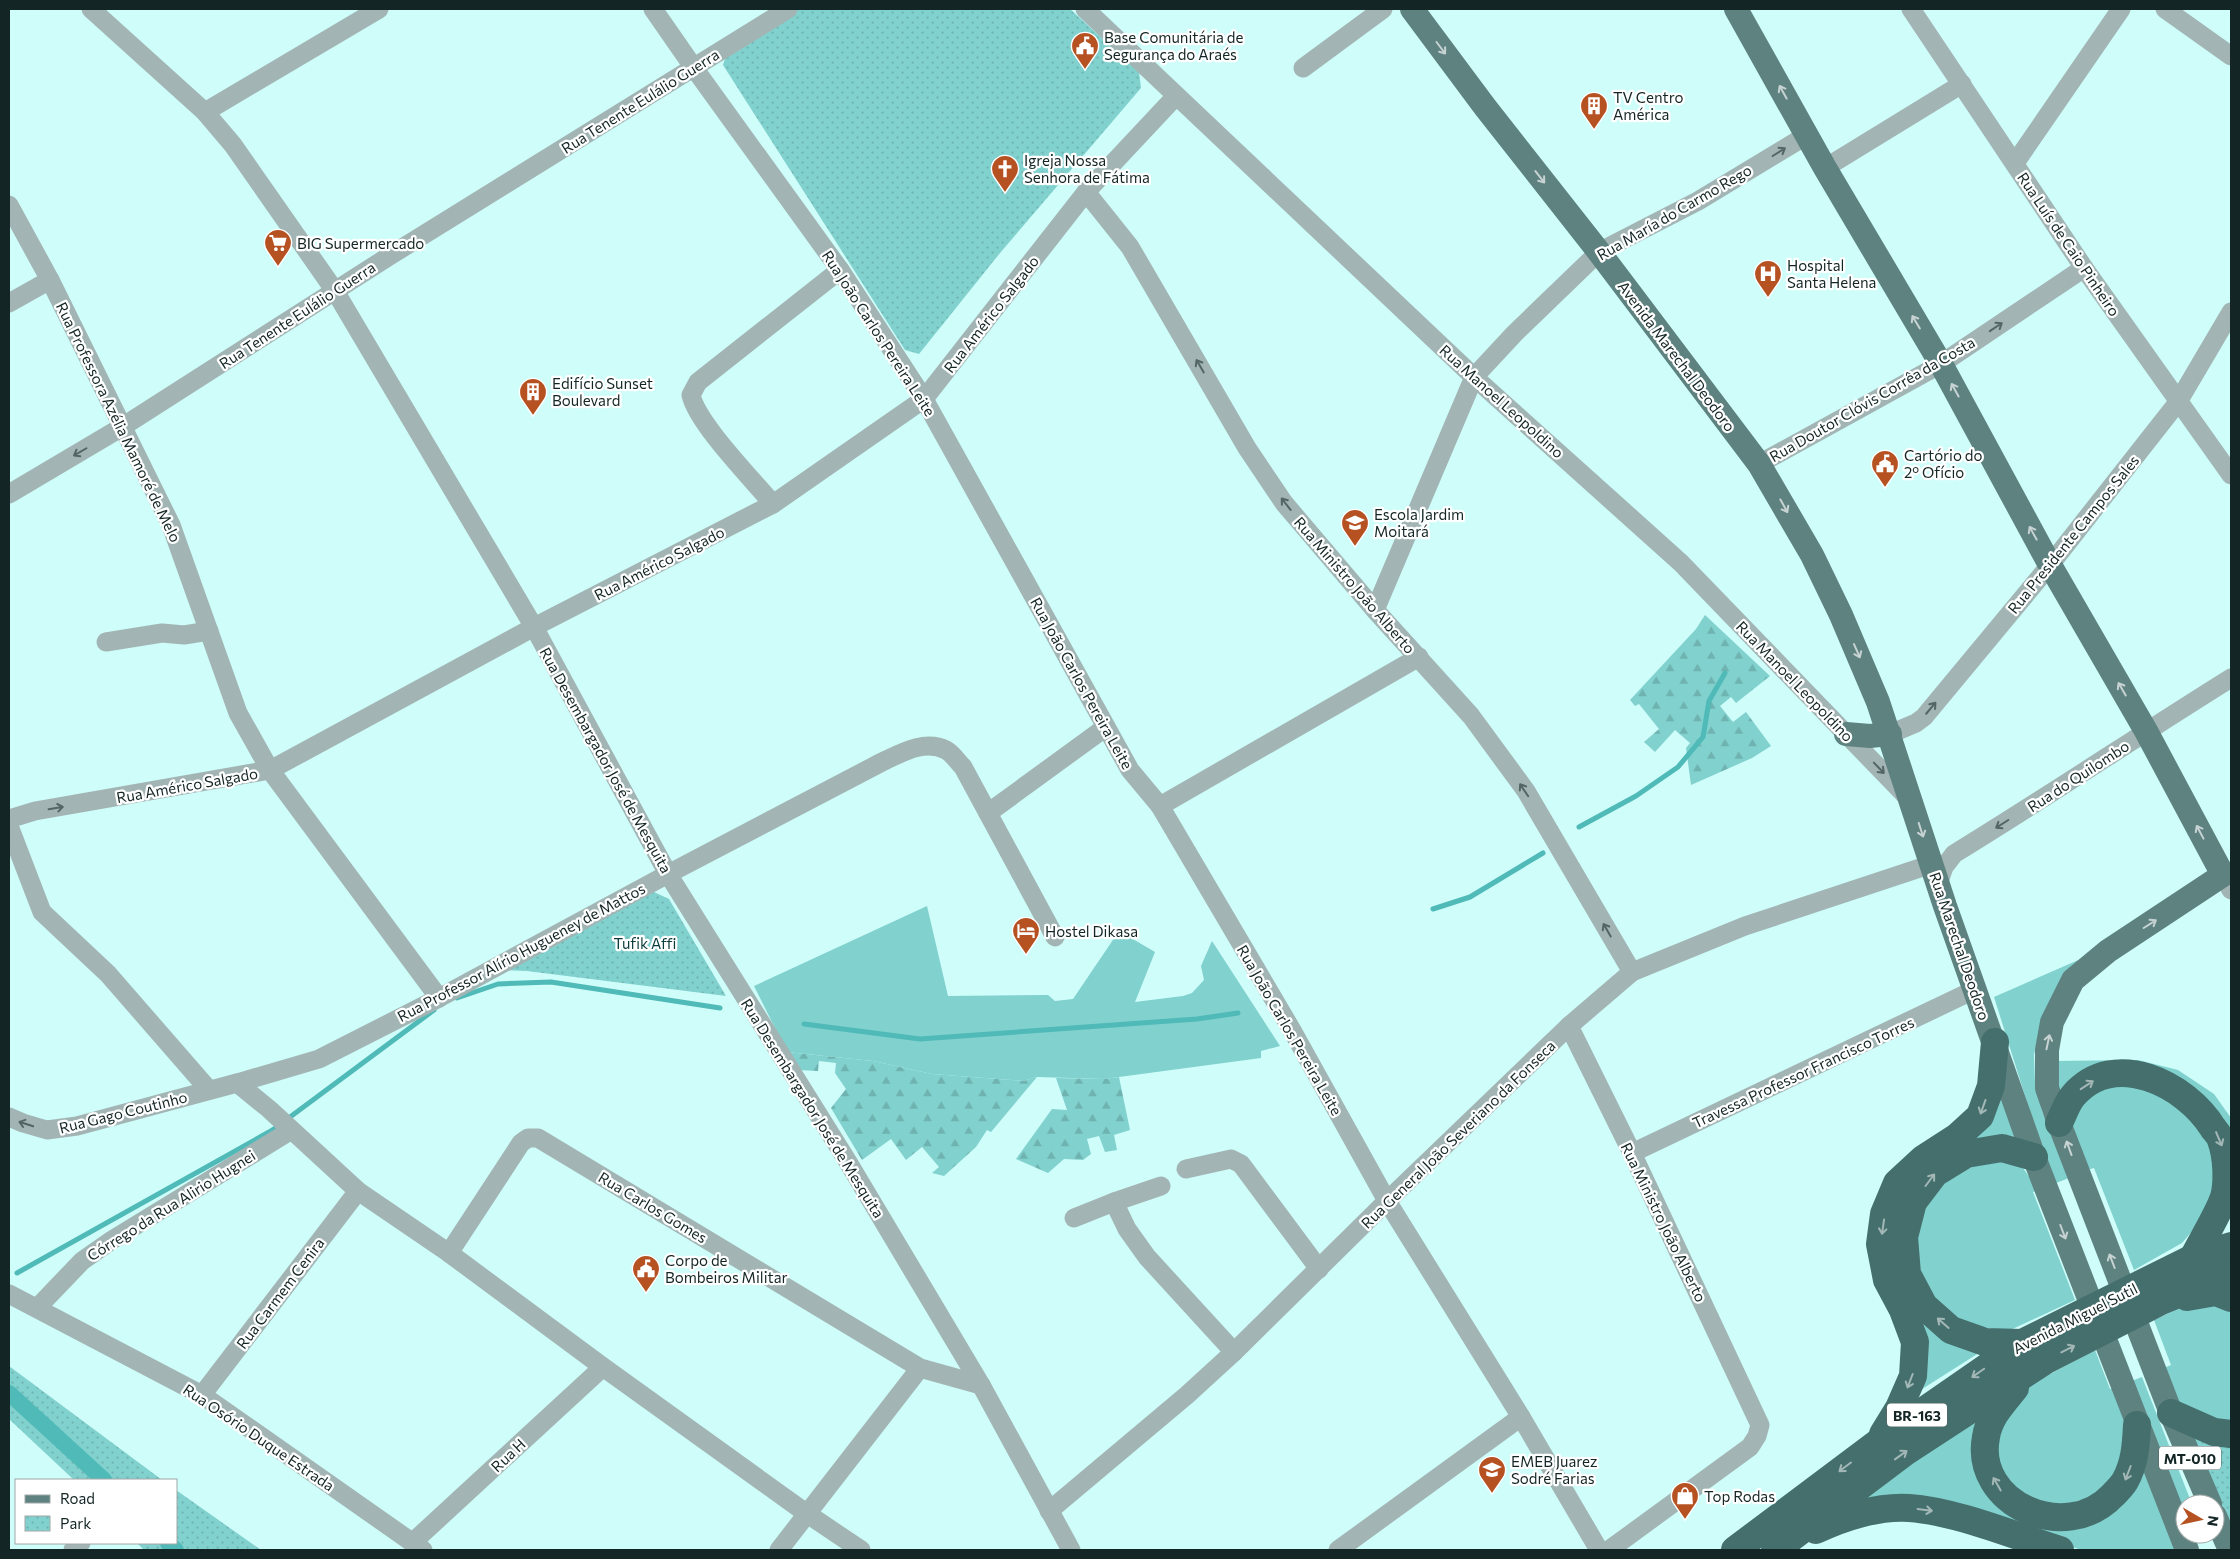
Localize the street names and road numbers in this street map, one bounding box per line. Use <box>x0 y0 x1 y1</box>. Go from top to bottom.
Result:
street label: Rua Tenente Eulálio Guerra <box>558 45 722 157</box>
street label: Rua María do Carmo Rego <box>1593 160 1755 264</box>
street label: Rua Luís de Caio Pinheiro <box>2014 169 2124 319</box>
street label: Rua João Carlos Pereira Leite <box>819 247 939 419</box>
street label: Rua Américo Salgado <box>940 252 1042 376</box>
street label: Rua Tenente Eulálio Guerra <box>215 258 379 372</box>
street label: Avenida Marechal Deodoro <box>1615 277 1739 435</box>
street label: Rua Professora Azélia Mamoré de Melo <box>53 299 185 545</box>
street label: Rua Doutor Clóvis Corrêa da Costa <box>1766 333 1978 465</box>
street label: Rua Manoel Leopoldino <box>1436 341 1568 461</box>
street label: Rua Presidente Campos Sales <box>2004 451 2143 617</box>
street label: Rua Ministro João Alberto <box>1291 513 1419 657</box>
street label: Rua Américo Salgado <box>591 522 727 604</box>
street label: Rua João Carlos Pereira Leite <box>1027 594 1137 772</box>
street label: Rua Manoel Leopoldino <box>1733 617 1857 745</box>
street label: Rua Desembargador José de Mesquita <box>536 644 676 876</box>
street label: Rua do Quilombo <box>2024 736 2132 816</box>
street label: Rua Américo Salgado <box>115 764 259 806</box>
street label: Rua Marechal Deodoro <box>1926 870 1994 1022</box>
street label: Rua Professor Alírio Hugueney de Mattos <box>394 879 648 1025</box>
street label: Rua João Carlos Pereira Leite <box>1234 942 1346 1119</box>
street label: Rua Desembargador José de Mesquita <box>738 995 888 1221</box>
street label: Travessa Professor Francisco Torres <box>1689 1013 1917 1131</box>
street label: Rua General João Severiano da Fonseca <box>1357 1036 1559 1232</box>
street label: Rua Gago Coutinho <box>57 1087 189 1137</box>
street label: Rua Ministro João Alberto <box>1618 1139 1710 1305</box>
street label: Córrego da Rua Alirio Hugnei <box>84 1146 258 1264</box>
street label: Rua Carlos Gomes <box>596 1168 711 1247</box>
street label: Rua Carmem Cenira <box>232 1234 328 1352</box>
street label: Avenida Miguel Sutil <box>2010 1279 2140 1357</box>
street label: Rua Osório Duque Estrada <box>180 1380 338 1494</box>
road number: BR-163 <box>1887 1404 1947 1426</box>
street label: Rua H <box>487 1435 529 1475</box>
road number: MT-010 <box>2159 1446 2221 1470</box>

